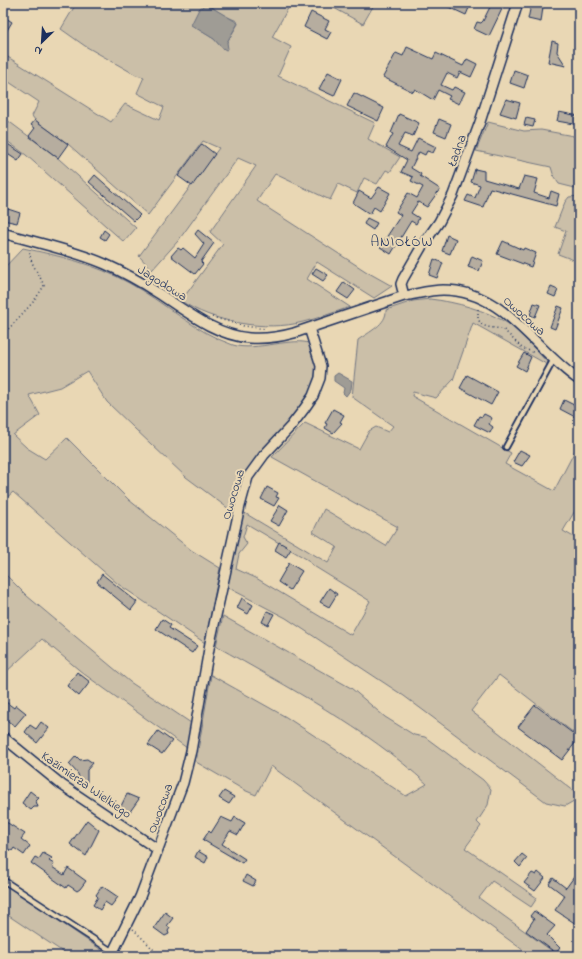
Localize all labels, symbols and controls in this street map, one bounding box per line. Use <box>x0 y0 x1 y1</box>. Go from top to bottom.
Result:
north arrow <box>22 22 62 62</box>
text: N <box>31 41 45 59</box>
street label: Ładna <box>443 132 472 170</box>
district label: ANIOŁÓW <box>371 232 433 253</box>
street label: Jagodowa <box>133 260 191 307</box>
street label: Owocowa <box>498 292 550 340</box>
street label: Owocowa <box>217 467 250 522</box>
street label: Kazimierza Wielkiego <box>36 747 135 825</box>
street label: Owocowa <box>143 781 178 836</box>

